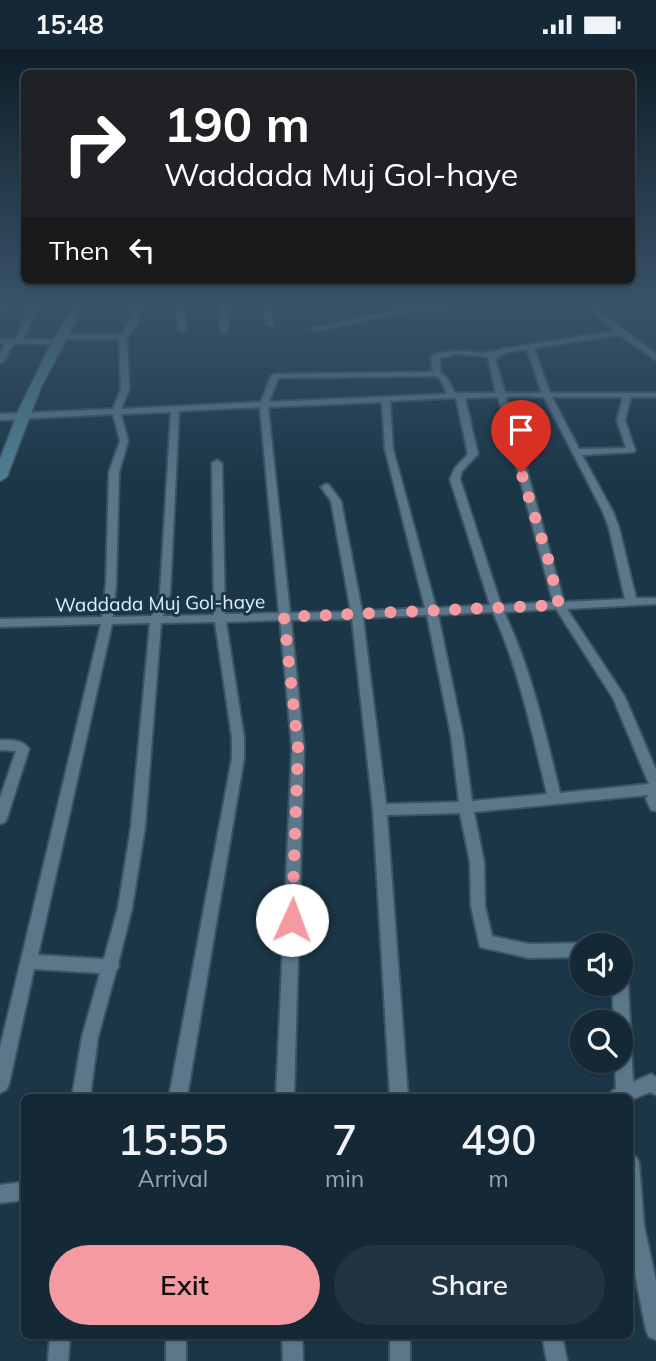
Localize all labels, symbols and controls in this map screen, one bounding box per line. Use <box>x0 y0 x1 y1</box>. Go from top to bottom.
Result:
text: 15:48 <box>35 8 104 41</box>
text: 190 m <box>164 93 310 154</box>
icon: right <box>49 98 140 189</box>
text: Waddada Muj Gol-haye <box>164 154 518 194</box>
icon: left <box>123 231 161 269</box>
text: Then <box>49 234 109 267</box>
pin <box>491 400 551 472</box>
icon: arrive <box>502 411 540 449</box>
street label: Waddada Muj Gol-haye <box>55 589 265 617</box>
position arrow <box>255 883 329 957</box>
map controls <box>570 933 633 1073</box>
button: sound <box>570 933 633 996</box>
button: search <box>570 1010 633 1073</box>
text: 15:55 <box>118 1113 228 1166</box>
text: 7 <box>332 1113 357 1166</box>
text: 490 <box>461 1113 536 1166</box>
text: Arrival <box>138 1164 208 1193</box>
text: min <box>325 1164 364 1193</box>
text: m <box>488 1164 509 1193</box>
button: Exit <box>49 1245 320 1325</box>
button: Share <box>334 1245 605 1325</box>

